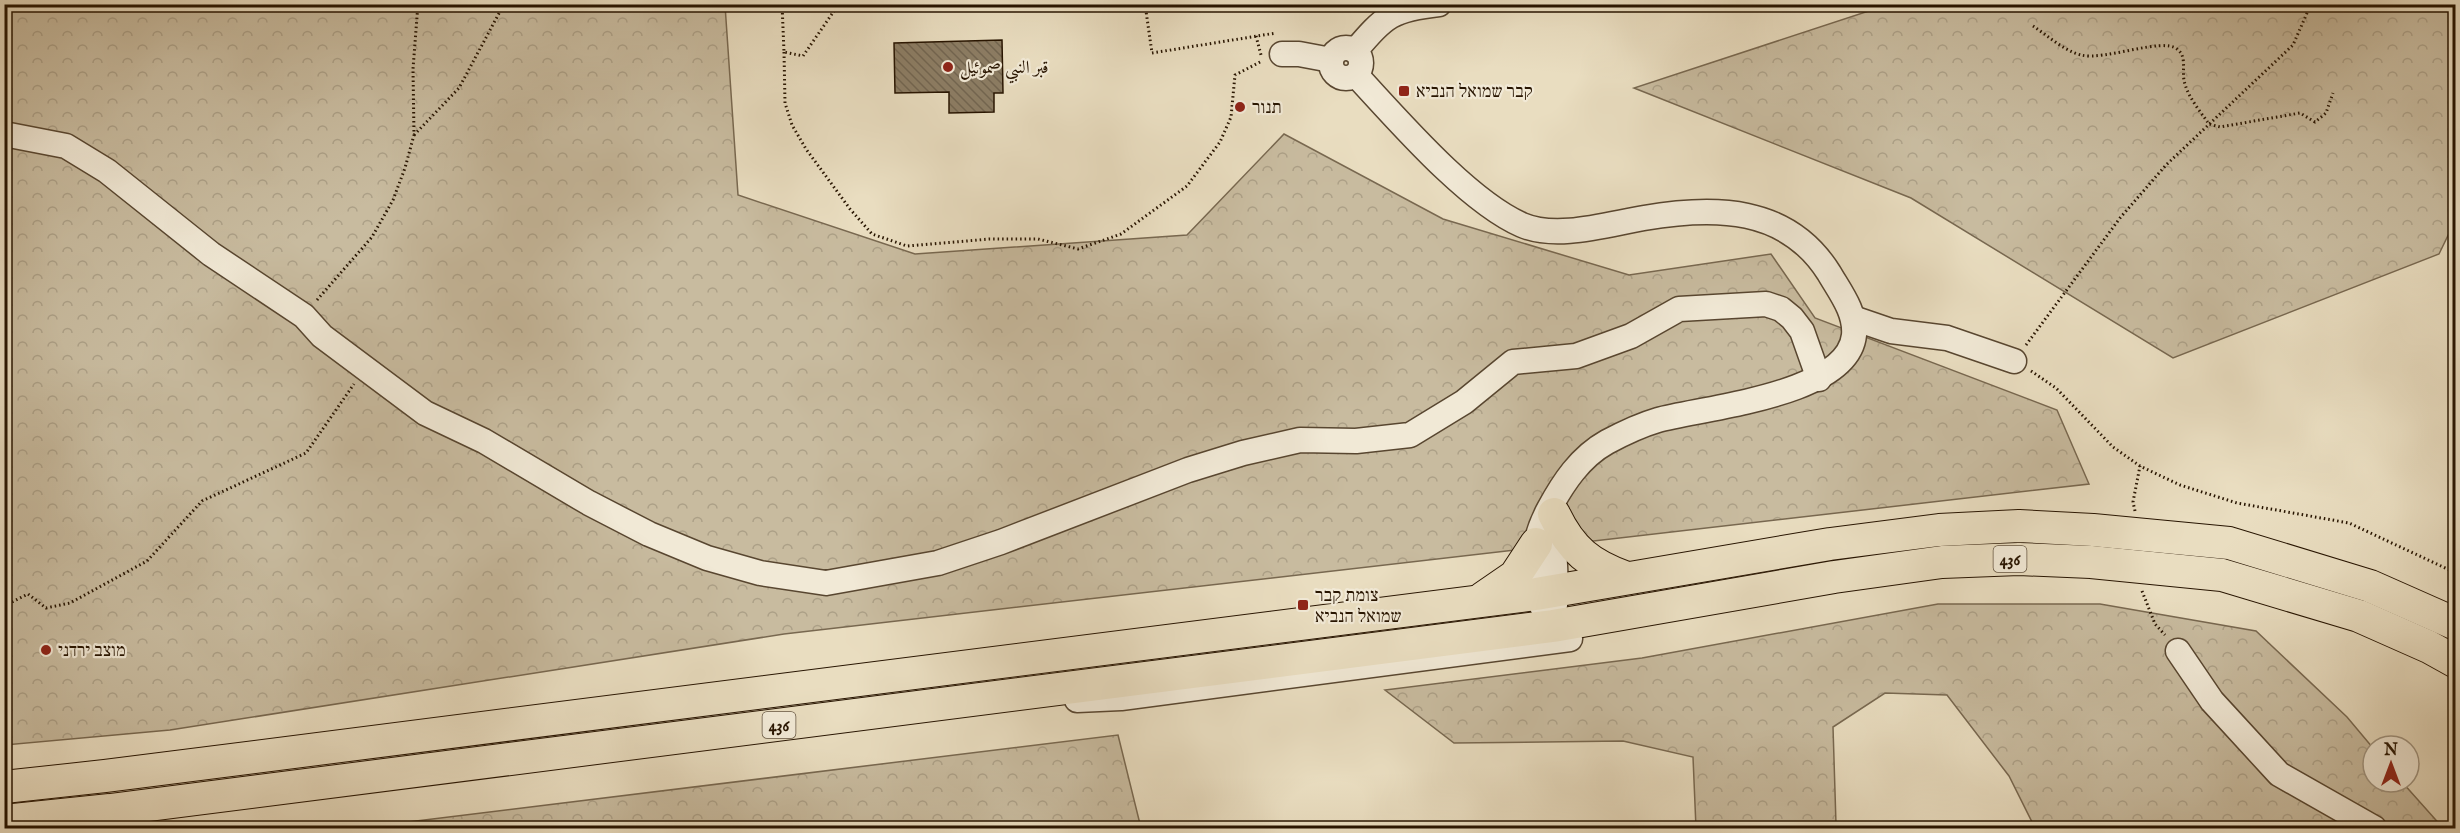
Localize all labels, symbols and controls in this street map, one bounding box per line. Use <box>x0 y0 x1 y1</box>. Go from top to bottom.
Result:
place label: قبر النبي صموئيل <box>960 57 1049 84</box>
marker: قبر النبي صموئيل <box>941 60 955 74</box>
place label: קבר שמואל הנביא <box>1416 81 1533 104</box>
marker: קבר שמואל הנביא <box>1397 84 1411 98</box>
place label: תנור <box>1252 97 1282 120</box>
marker: תנור <box>1233 100 1247 114</box>
road number: 436 <box>1994 546 2026 572</box>
place label: צומת קבר שמואל הנביא <box>1315 585 1402 629</box>
marker: צומת קבר שמואל הנביא <box>1296 598 1310 612</box>
place label: מוצב ירדני <box>58 640 126 663</box>
marker: מוצב ירדני <box>39 643 53 657</box>
road number: 436 <box>762 712 796 738</box>
north arrow <box>2361 734 2421 794</box>
text: N <box>2383 741 2398 761</box>

